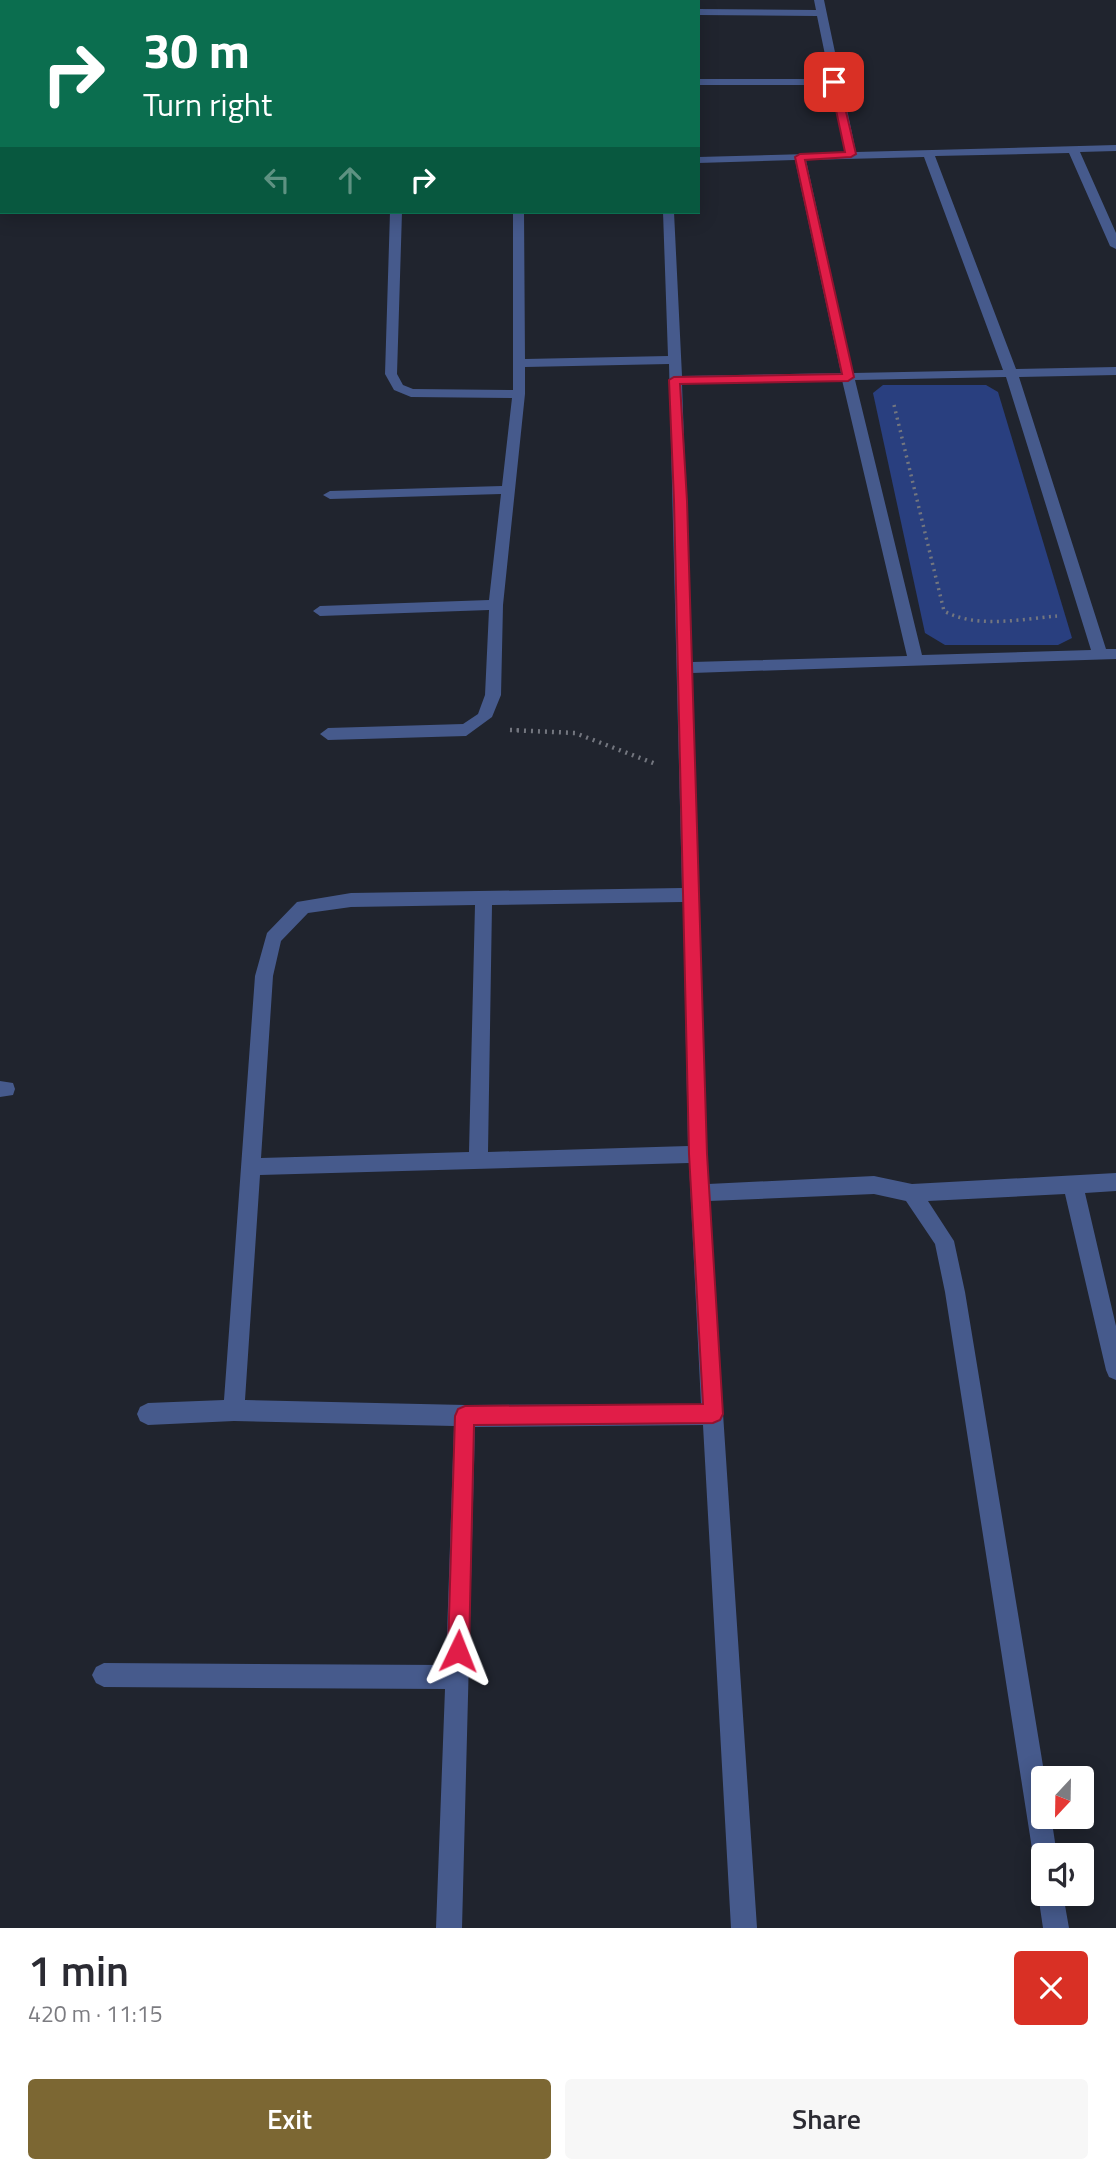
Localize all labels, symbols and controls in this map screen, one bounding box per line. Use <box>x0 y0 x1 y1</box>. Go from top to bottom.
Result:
text: 30 m <box>143 12 250 87</box>
icon: right <box>28 28 119 119</box>
pin <box>804 52 864 112</box>
icon: arrive <box>815 63 853 101</box>
text: Turn right <box>143 80 272 128</box>
icon: left <box>258 161 296 199</box>
icon: ahead <box>331 161 369 199</box>
icon: right <box>404 161 442 199</box>
position arrow <box>421 1614 495 1688</box>
north arrow <box>1031 1766 1094 1829</box>
map controls <box>1031 1766 1094 1906</box>
button: sound <box>1031 1843 1094 1906</box>
text: 1 min <box>28 1938 129 2002</box>
button: close <box>1014 1951 1088 2025</box>
text: 420 m · 11:15 <box>28 1996 163 2031</box>
button: Exit <box>28 2079 551 2159</box>
button: Share <box>565 2079 1088 2159</box>

